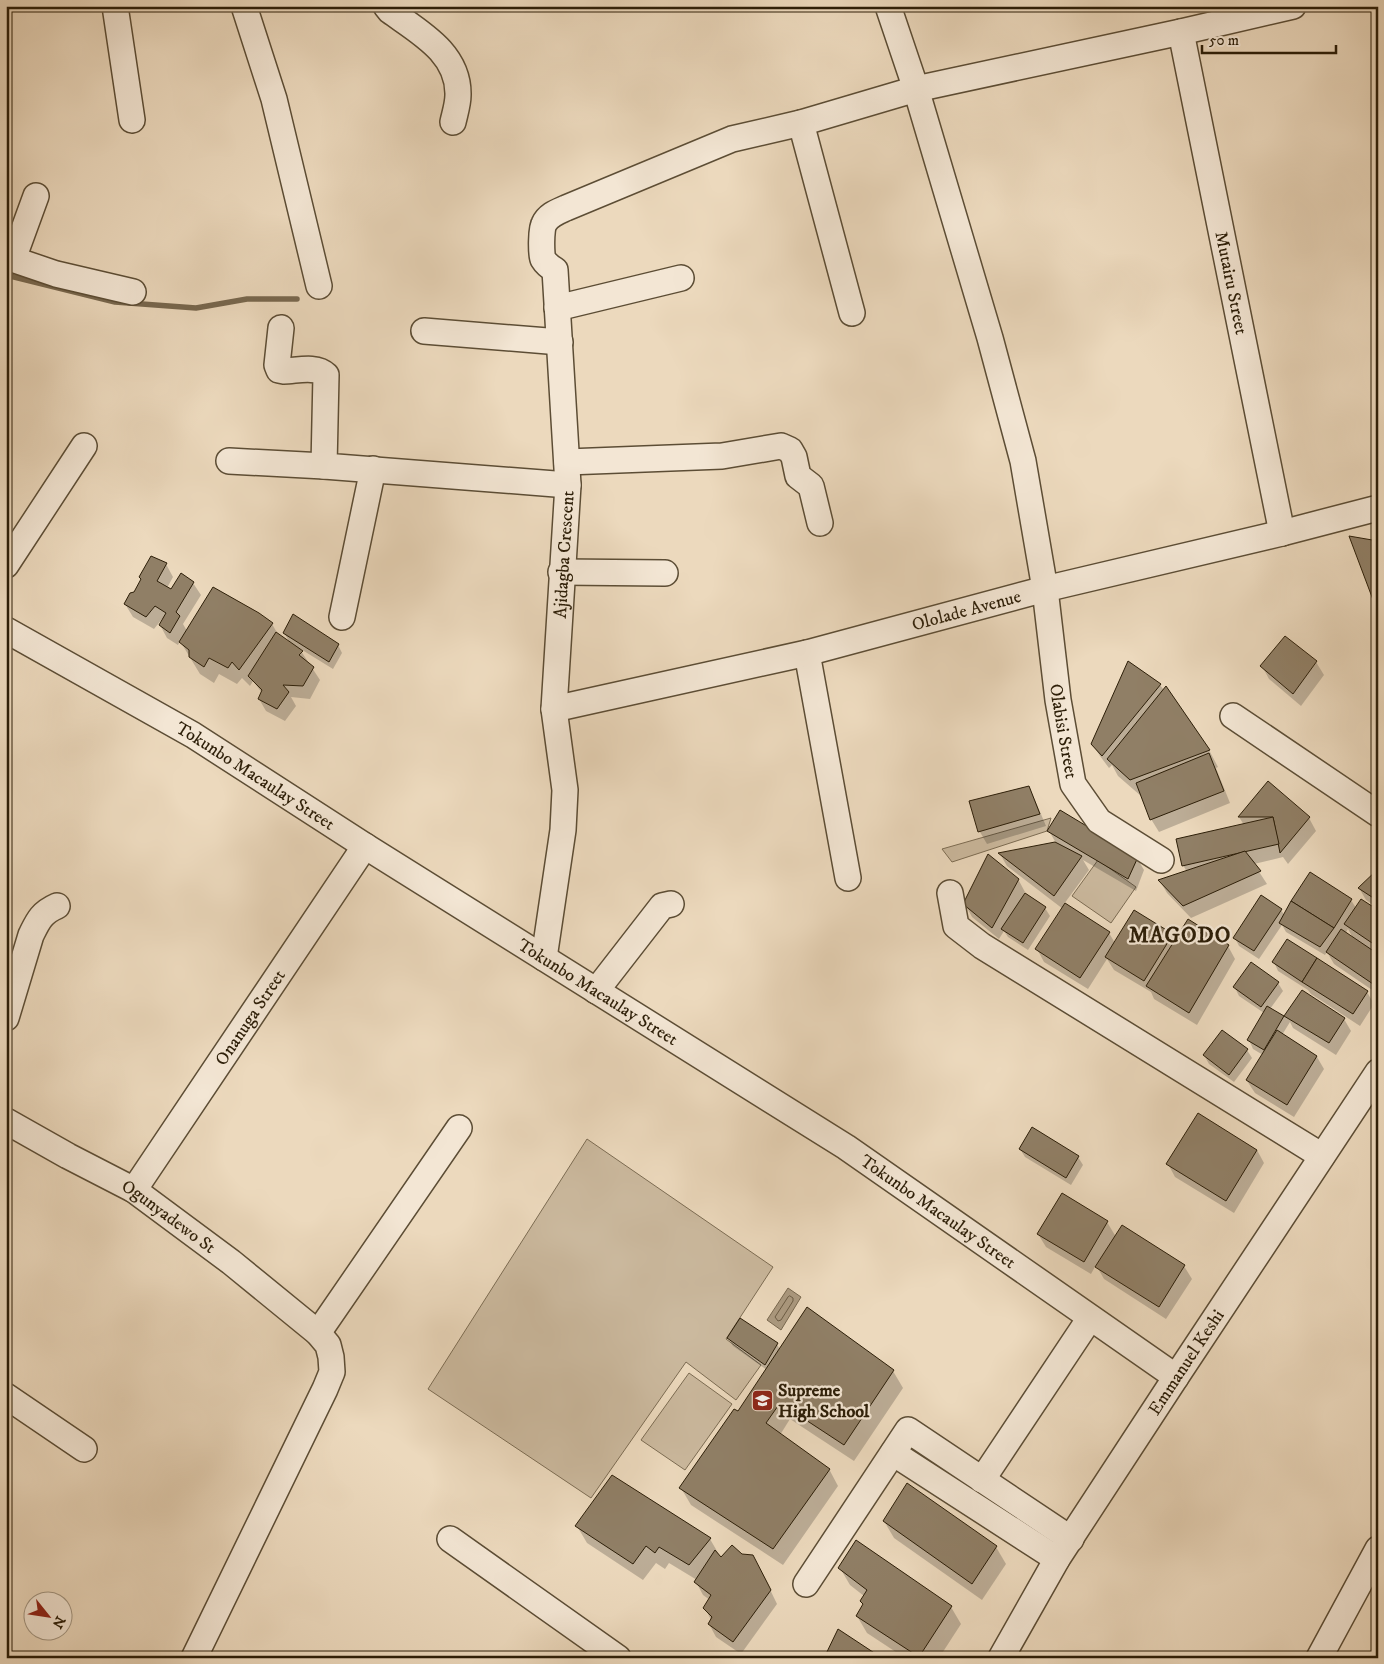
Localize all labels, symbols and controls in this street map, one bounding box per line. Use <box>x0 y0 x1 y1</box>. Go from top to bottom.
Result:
scale bar <box>1202 22 1335 54</box>
text: 50 m <box>1209 31 1239 50</box>
street label: Mutairu Street <box>1209 230 1252 337</box>
street label: Ajidagba Crescent <box>550 490 580 619</box>
street label: Ololade Avenue <box>910 586 1023 636</box>
street label: Olabisi Street <box>1044 683 1082 781</box>
street label: Tokunbo Macaulay Street <box>172 718 339 836</box>
district label: MAGODO <box>1129 922 1231 949</box>
street label: Tokunbo Macaulay Street <box>513 934 682 1051</box>
street label: Onanuga Street <box>211 966 291 1070</box>
street label: Tokunbo Macaulay Street <box>856 1150 1020 1274</box>
street label: Ogunyadewo St <box>118 1176 220 1259</box>
street label: Emmanuel Keshi <box>1144 1306 1230 1420</box>
place label: Supreme High School <box>778 1380 870 1423</box>
school or university icon: Supreme High School <box>750 1388 774 1412</box>
north arrow <box>22 1592 72 1642</box>
text: N <box>47 1613 69 1632</box>

